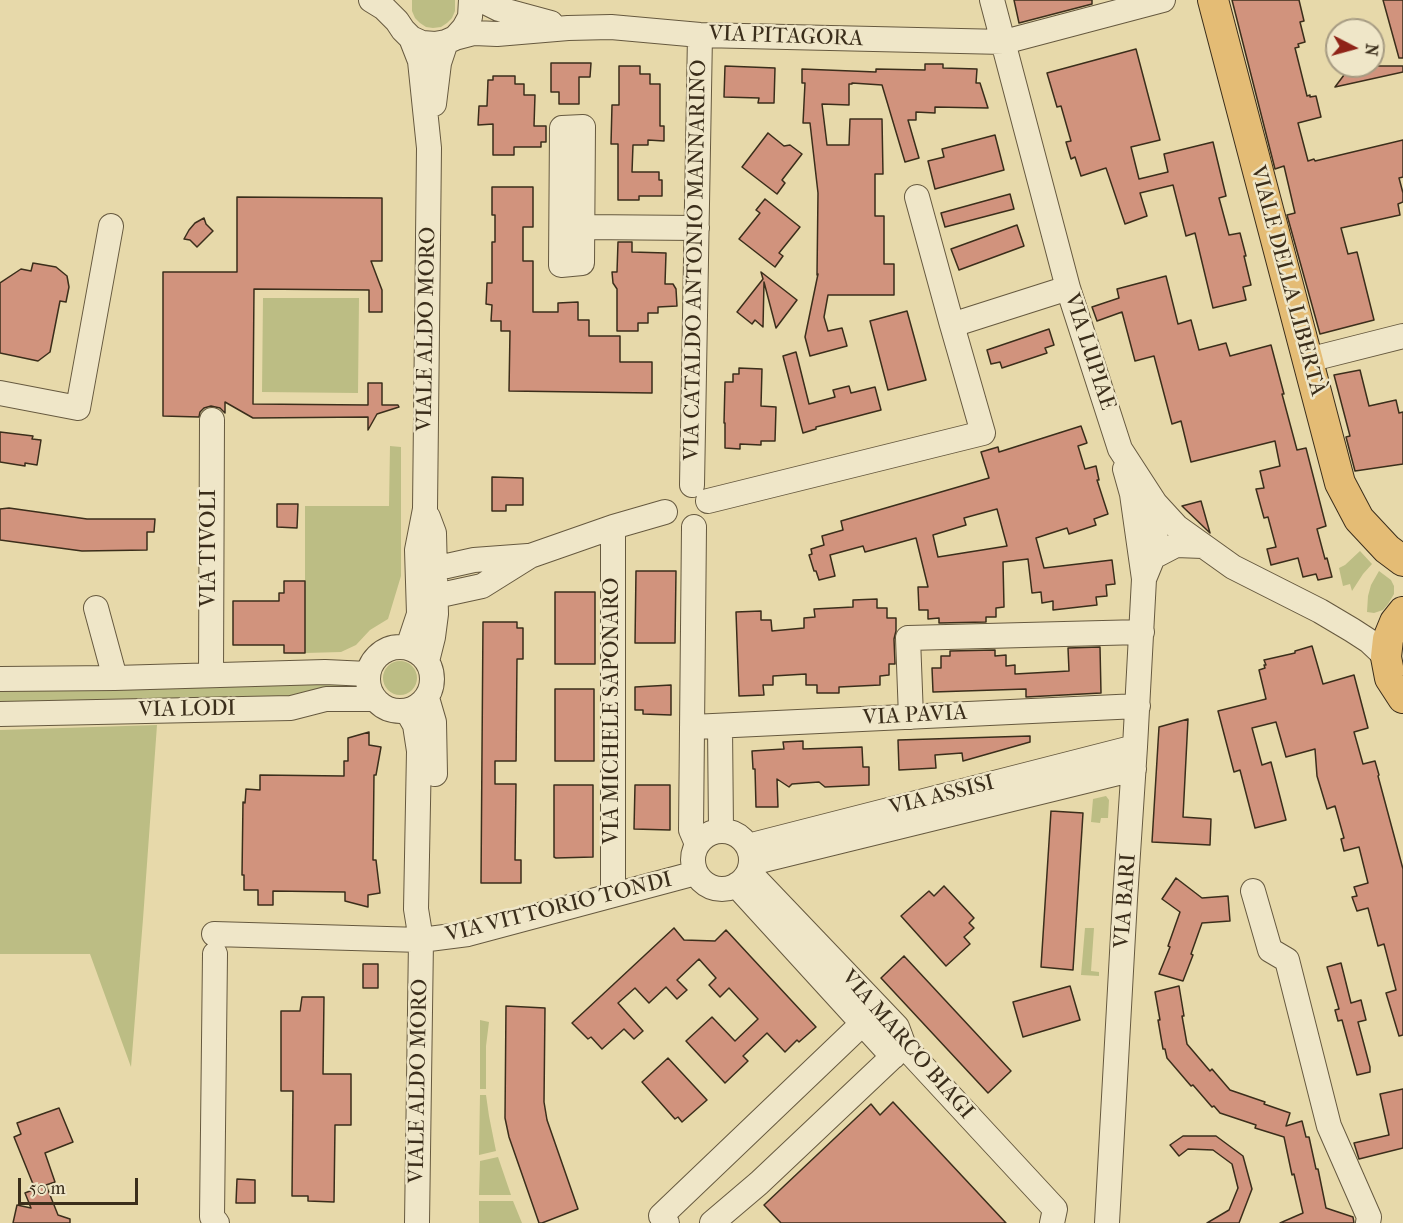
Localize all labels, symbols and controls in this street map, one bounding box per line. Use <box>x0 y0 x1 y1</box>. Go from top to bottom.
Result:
north arrow <box>1325 18 1385 78</box>
street label: VIA PITAGORA <box>708 21 864 53</box>
text: N <box>1361 43 1381 57</box>
street label: VIA CATALDO ANTONIO MANNARINO <box>679 59 713 461</box>
street label: VIALE DELLA LIBERTÀ <box>1244 163 1330 399</box>
street label: VIALE ALDO MORO <box>412 226 442 432</box>
street label: VIA LUPIAE <box>1058 290 1120 414</box>
street label: VIA TIVOLI <box>197 489 223 607</box>
street label: VIA MICHELE SAPONARO <box>600 578 626 844</box>
street label: VIA LODI <box>138 696 236 724</box>
street label: VIA PAVIA <box>862 700 968 732</box>
street label: VIA ASSISI <box>887 770 997 822</box>
street label: VIA BARI <box>1110 853 1142 949</box>
street label: VIA VITTORIO TONDI <box>443 867 675 949</box>
street label: VIA MARCO BIAGI <box>835 965 979 1125</box>
street label: VIALE ALDO MORO <box>404 978 434 1184</box>
scale bar <box>21 1166 141 1204</box>
text: 50 m <box>29 1178 65 1199</box>

